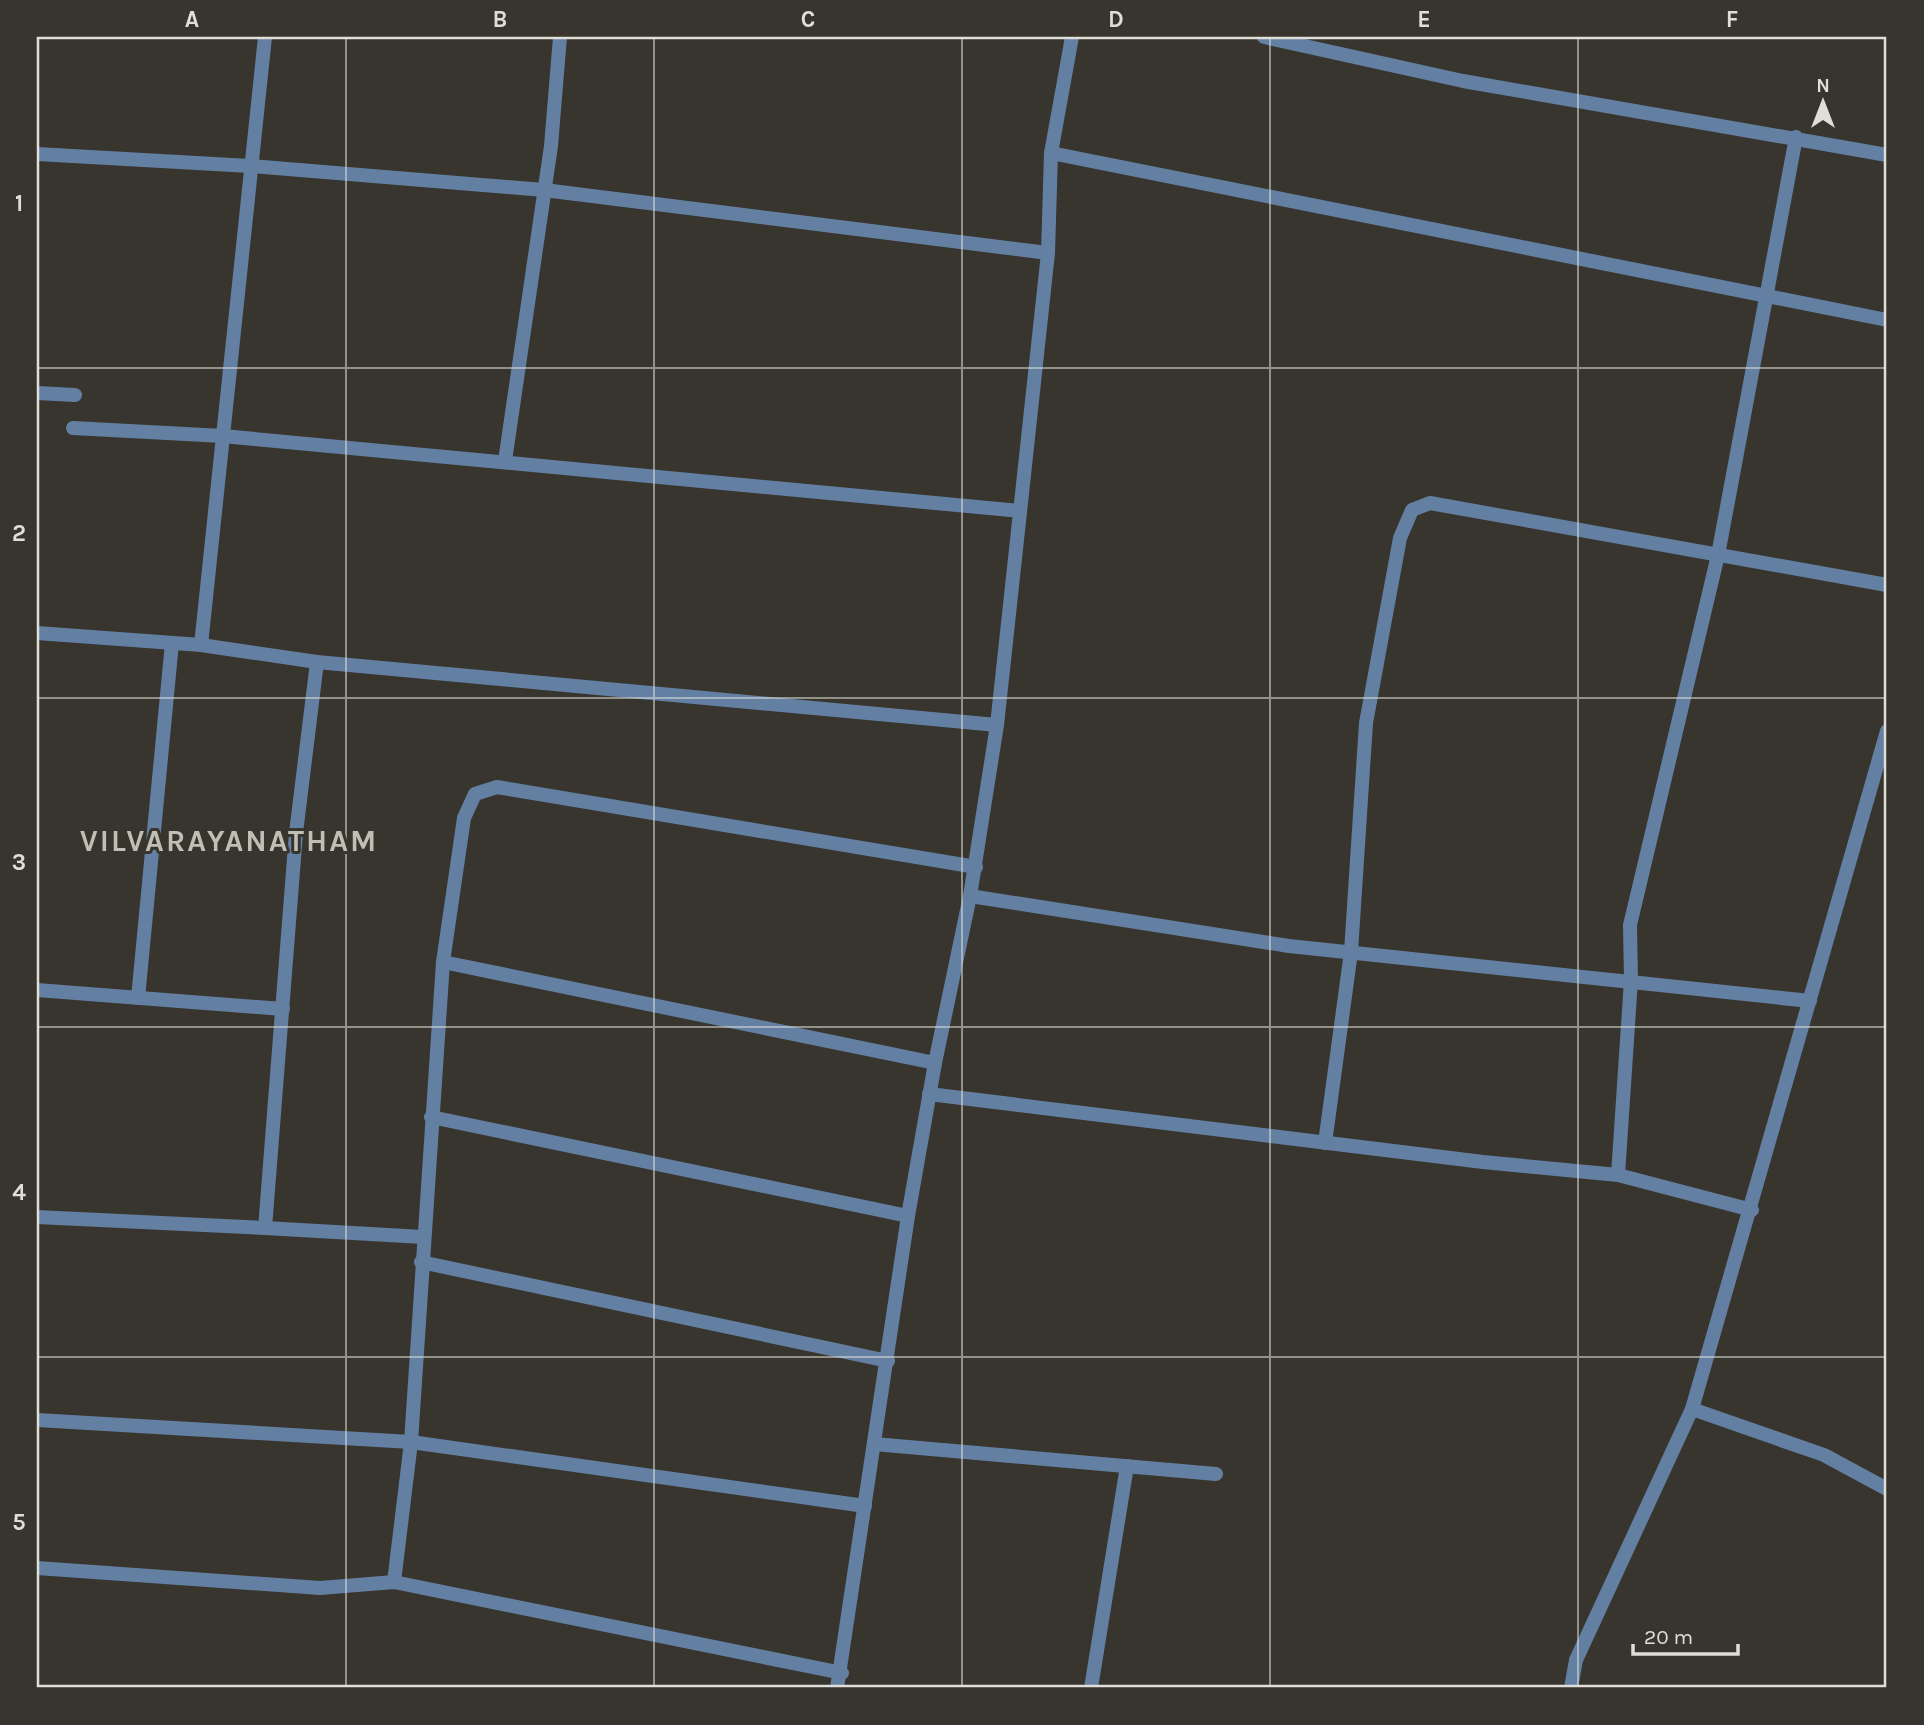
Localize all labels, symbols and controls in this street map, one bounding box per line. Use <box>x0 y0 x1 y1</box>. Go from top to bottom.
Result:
text: A <box>185 6 199 33</box>
text: B <box>493 6 507 33</box>
text: C <box>801 6 815 33</box>
text: D <box>1108 6 1124 33</box>
text: E <box>1417 6 1431 33</box>
text: F <box>1726 6 1738 33</box>
north arrow <box>1787 66 1857 136</box>
text: N <box>1816 75 1830 97</box>
text: 1 <box>15 190 23 217</box>
text: 2 <box>12 520 26 547</box>
district label: VILVARAYANATHAM <box>80 823 378 859</box>
text: 3 <box>12 849 26 876</box>
text: 4 <box>12 1179 26 1206</box>
text: 5 <box>12 1509 26 1536</box>
scale bar <box>1633 1613 1738 1657</box>
text: 20 m <box>1644 1625 1693 1649</box>

